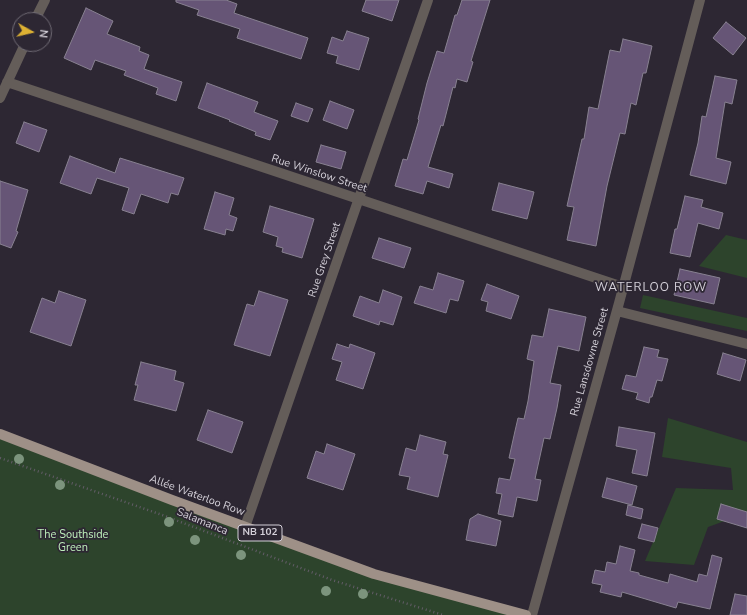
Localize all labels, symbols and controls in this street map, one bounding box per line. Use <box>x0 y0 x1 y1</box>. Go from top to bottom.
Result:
north arrow <box>12 12 52 52</box>
text: N <box>35 28 51 39</box>
street label: Rue Winslow Street <box>270 152 368 196</box>
street label: Rue Grey Street <box>306 221 344 299</box>
district label: WATERLOO ROW <box>595 281 707 295</box>
street label: Rue Lansdowne Street <box>568 306 612 418</box>
street label: Allée Waterloo Row <box>147 473 247 519</box>
street label: Salamanca <box>174 506 230 538</box>
road number: NB 102 <box>238 525 282 541</box>
park label: The Southside Green <box>38 528 108 554</box>

